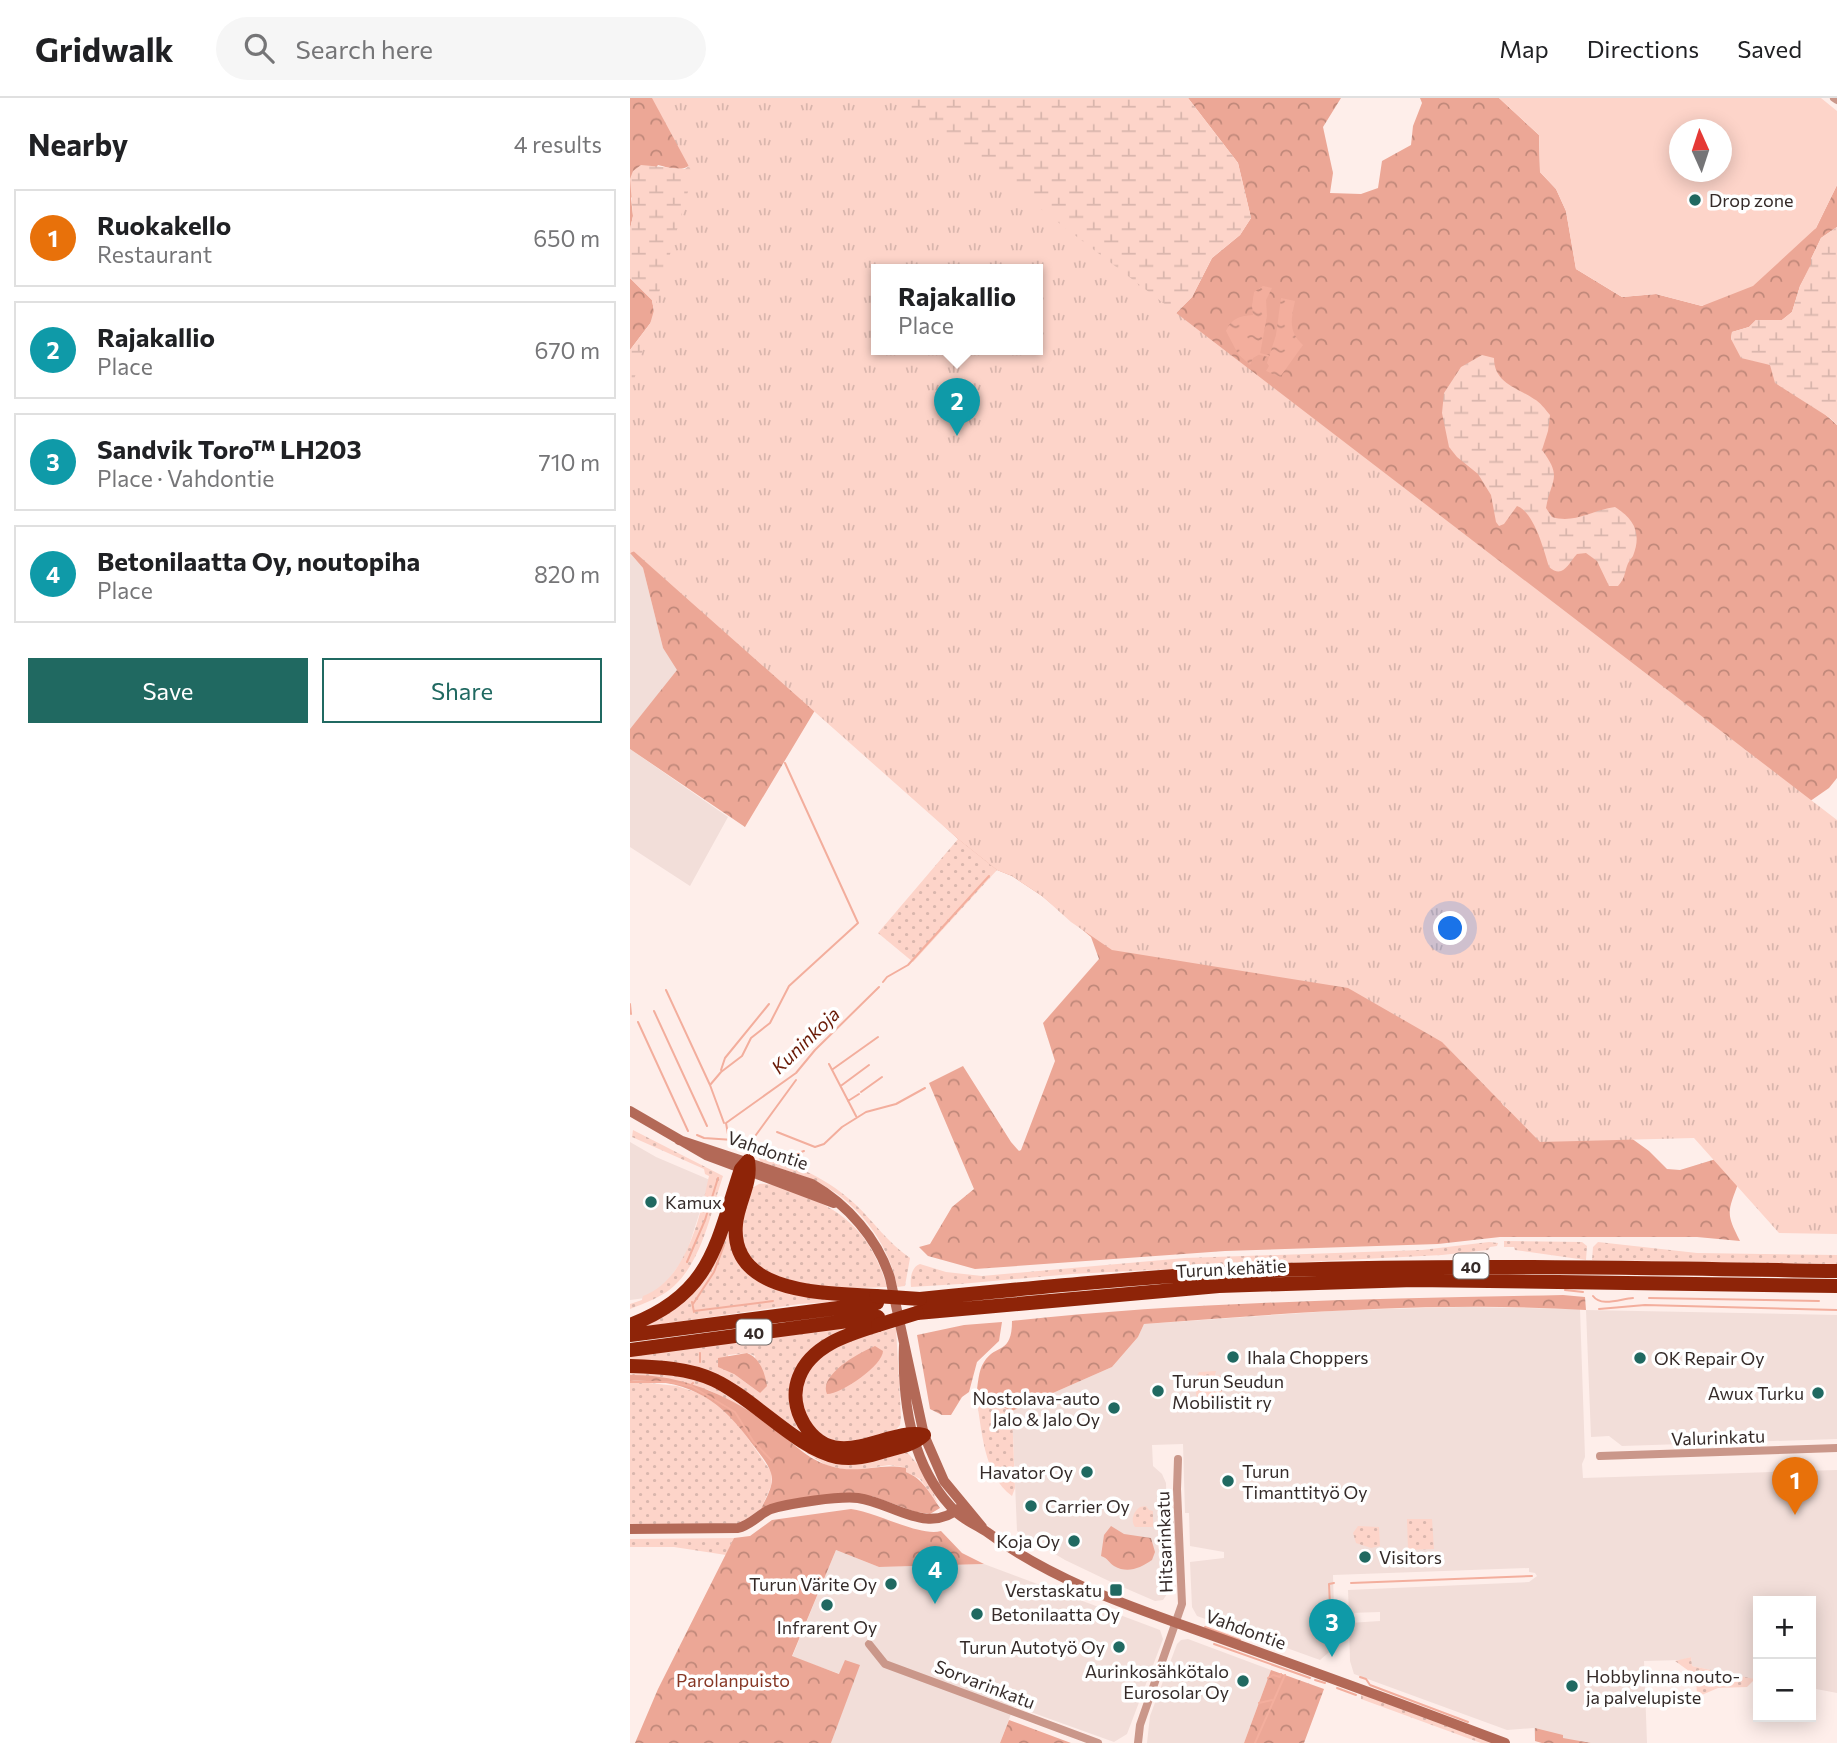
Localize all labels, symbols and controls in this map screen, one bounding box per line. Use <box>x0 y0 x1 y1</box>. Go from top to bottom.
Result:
search box <box>216 17 706 80</box>
text: Gridwalk <box>35 28 174 69</box>
icon: search <box>240 29 278 67</box>
text: Search here <box>296 33 433 64</box>
text: Map <box>1499 34 1549 63</box>
text: Directions <box>1587 34 1699 63</box>
text: Saved <box>1737 34 1802 63</box>
north arrow <box>1669 119 1732 182</box>
text: Nearby <box>28 125 128 162</box>
text: 4 results <box>514 130 602 158</box>
place label: Drop zone <box>1709 189 1793 211</box>
marker: Drop zone <box>1687 192 1703 208</box>
text: Ruokakello <box>97 209 231 240</box>
text: 1 <box>48 224 58 252</box>
text: 650 m <box>533 224 600 252</box>
text: Restaurant <box>97 240 212 268</box>
popup <box>871 264 1043 355</box>
text: Rajakallio <box>898 280 1016 311</box>
text: Place <box>898 311 954 339</box>
text: Rajakallio <box>97 321 215 352</box>
text: 2 <box>46 336 60 364</box>
text: 670 m <box>535 336 600 364</box>
text: Place <box>97 352 153 380</box>
pin: 2 <box>934 378 980 436</box>
text: Sandvik Toro™ LH203 <box>97 433 362 464</box>
text: 3 <box>46 448 60 476</box>
text: 710 m <box>539 448 600 476</box>
text: Place · Vahdontie <box>97 464 275 492</box>
text: Betonilaatta Oy, noutopiha <box>97 545 420 576</box>
text: 4 <box>46 560 60 588</box>
text: 820 m <box>534 560 600 588</box>
text: Place <box>97 576 153 604</box>
button: Save <box>28 658 308 723</box>
button: Share <box>322 658 602 723</box>
your location <box>1433 911 1467 945</box>
water label: Kuninkoja <box>766 1002 844 1078</box>
street label: Vahdontie <box>725 1126 811 1174</box>
place label: Kamux <box>665 1191 722 1213</box>
marker: Kamux <box>643 1194 659 1210</box>
street label: Turun kehätie <box>1175 1254 1287 1282</box>
road number: 40 <box>1454 1254 1488 1278</box>
road number: 40 <box>736 1320 772 1344</box>
place label: Ihala Choppers <box>1247 1346 1368 1368</box>
place label: OK Repair Oy <box>1654 1347 1765 1369</box>
marker: Ihala Choppers <box>1225 1349 1241 1365</box>
marker: OK Repair Oy <box>1632 1350 1648 1366</box>
place label: Turun Seudun Mobilistit ry <box>1172 1370 1284 1413</box>
place label: Awux Turku <box>1708 1382 1804 1404</box>
marker: Turun Seudun Mobilistit ry <box>1150 1383 1166 1399</box>
marker: Awux Turku <box>1810 1385 1826 1401</box>
place label: Nostolava-auto Jalo & Jalo Oy <box>972 1387 1100 1430</box>
marker: Nostolava-auto Jalo & Jalo Oy <box>1106 1400 1122 1416</box>
street label: Valurinkatu <box>1671 1424 1765 1450</box>
pin: 1 <box>1772 1457 1818 1515</box>
place label: Turun Timanttityö Oy <box>1242 1460 1368 1503</box>
place label: Havator Oy <box>979 1461 1073 1483</box>
marker: Havator Oy <box>1079 1464 1095 1480</box>
marker: Turun Timanttityö Oy <box>1220 1473 1236 1489</box>
street label: Hitsarinkatu <box>1151 1491 1177 1593</box>
place label: Carrier Oy <box>1045 1495 1130 1517</box>
marker: Carrier Oy <box>1023 1498 1039 1514</box>
place label: Koja Oy <box>996 1530 1060 1552</box>
marker: Koja Oy <box>1066 1533 1082 1549</box>
pin: 4 <box>912 1546 958 1604</box>
place label: Visitors <box>1379 1546 1442 1568</box>
marker: Visitors <box>1357 1549 1373 1565</box>
place label: Turun Värite Oy <box>749 1573 877 1595</box>
marker: Turun Värite Oy <box>883 1576 899 1592</box>
place label: Verstaskatu <box>1005 1579 1102 1601</box>
marker: Verstaskatu <box>1108 1582 1124 1598</box>
map controls <box>1753 1596 1816 1722</box>
button: + <box>1753 1596 1816 1659</box>
marker: Infrarent Oy <box>819 1597 835 1613</box>
pin: 3 <box>1309 1599 1355 1657</box>
place label: Betonilaatta Oy <box>991 1603 1120 1625</box>
street label: Vahdontie <box>1203 1604 1289 1654</box>
marker: Betonilaatta Oy <box>969 1606 985 1622</box>
place label: Infrarent Oy <box>777 1616 877 1638</box>
place label: Turun Autotyö Oy <box>959 1636 1105 1658</box>
marker: Turun Autotyö Oy <box>1111 1639 1127 1655</box>
street label: Sorvarinkatu <box>932 1655 1038 1713</box>
button: − <box>1753 1659 1816 1722</box>
place label: Aurinkosähkötalo Eurosolar Oy <box>1085 1660 1229 1703</box>
place label: Hobbylinna nouto- ja palvelupiste <box>1586 1665 1740 1708</box>
park label: Parolanpuisto <box>676 1669 790 1691</box>
marker: Aurinkosähkötalo Eurosolar Oy <box>1235 1673 1251 1689</box>
marker: Hobbylinna nouto- ja palvelupiste <box>1564 1678 1580 1694</box>

